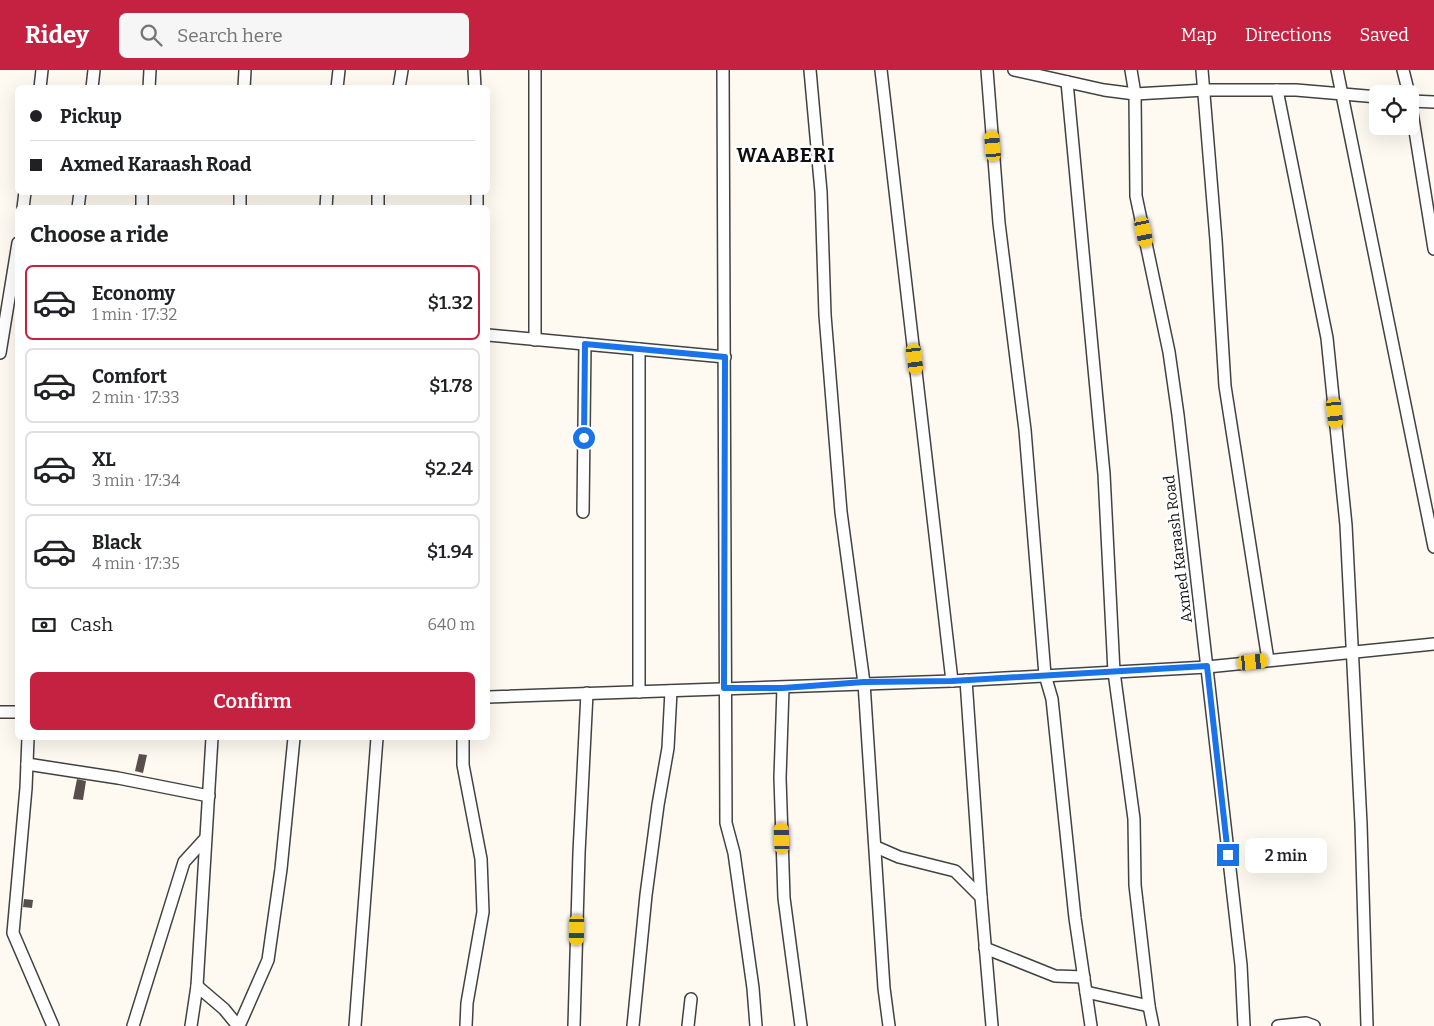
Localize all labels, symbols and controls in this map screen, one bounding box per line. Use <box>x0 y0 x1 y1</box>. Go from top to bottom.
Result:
search box <box>119 13 469 58</box>
text: Ridey <box>25 21 89 49</box>
icon: search <box>137 21 165 49</box>
text: Search here <box>177 24 283 47</box>
text: Map <box>1181 24 1217 46</box>
text: Directions <box>1245 24 1332 46</box>
text: Saved <box>1360 24 1409 46</box>
map controls <box>1369 85 1419 135</box>
button: locate <box>1369 85 1419 135</box>
text: Pickup <box>60 105 122 128</box>
car <box>984 130 1001 162</box>
district label: WAABERI <box>736 143 836 167</box>
text: Axmed Karaash Road <box>60 153 252 176</box>
car <box>1133 216 1154 248</box>
text: Choose a ride <box>30 221 169 248</box>
icon: car <box>32 280 77 325</box>
text: Economy <box>92 282 175 305</box>
text: $1.32 <box>428 291 473 314</box>
text: 1 min · 17:32 <box>92 305 177 324</box>
car <box>905 343 924 375</box>
icon: car <box>32 363 77 408</box>
text: Comfort <box>92 365 167 388</box>
text: $1.78 <box>429 374 473 397</box>
text: 2 min · 17:33 <box>92 388 180 407</box>
car <box>1325 397 1344 429</box>
route start <box>573 427 595 449</box>
icon: car <box>32 446 77 491</box>
text: XL <box>92 448 116 471</box>
text: $2.24 <box>424 457 473 480</box>
text: 3 min · 17:34 <box>92 471 180 490</box>
street label: Axmed Karaash Road <box>1160 474 1196 624</box>
icon: car <box>32 529 77 574</box>
text: Black <box>92 531 142 554</box>
text: $1.94 <box>427 540 473 563</box>
text: 4 min · 17:35 <box>92 554 180 573</box>
icon: cash <box>30 611 58 639</box>
text: Cash <box>70 613 113 636</box>
text: 640 m <box>427 615 475 634</box>
car <box>1237 653 1268 671</box>
button: Confirm <box>30 672 475 730</box>
car <box>773 823 790 853</box>
callout: 2 min <box>1246 838 1328 872</box>
route end <box>1217 844 1239 866</box>
text: 2 min <box>1265 846 1307 865</box>
car <box>569 915 584 945</box>

